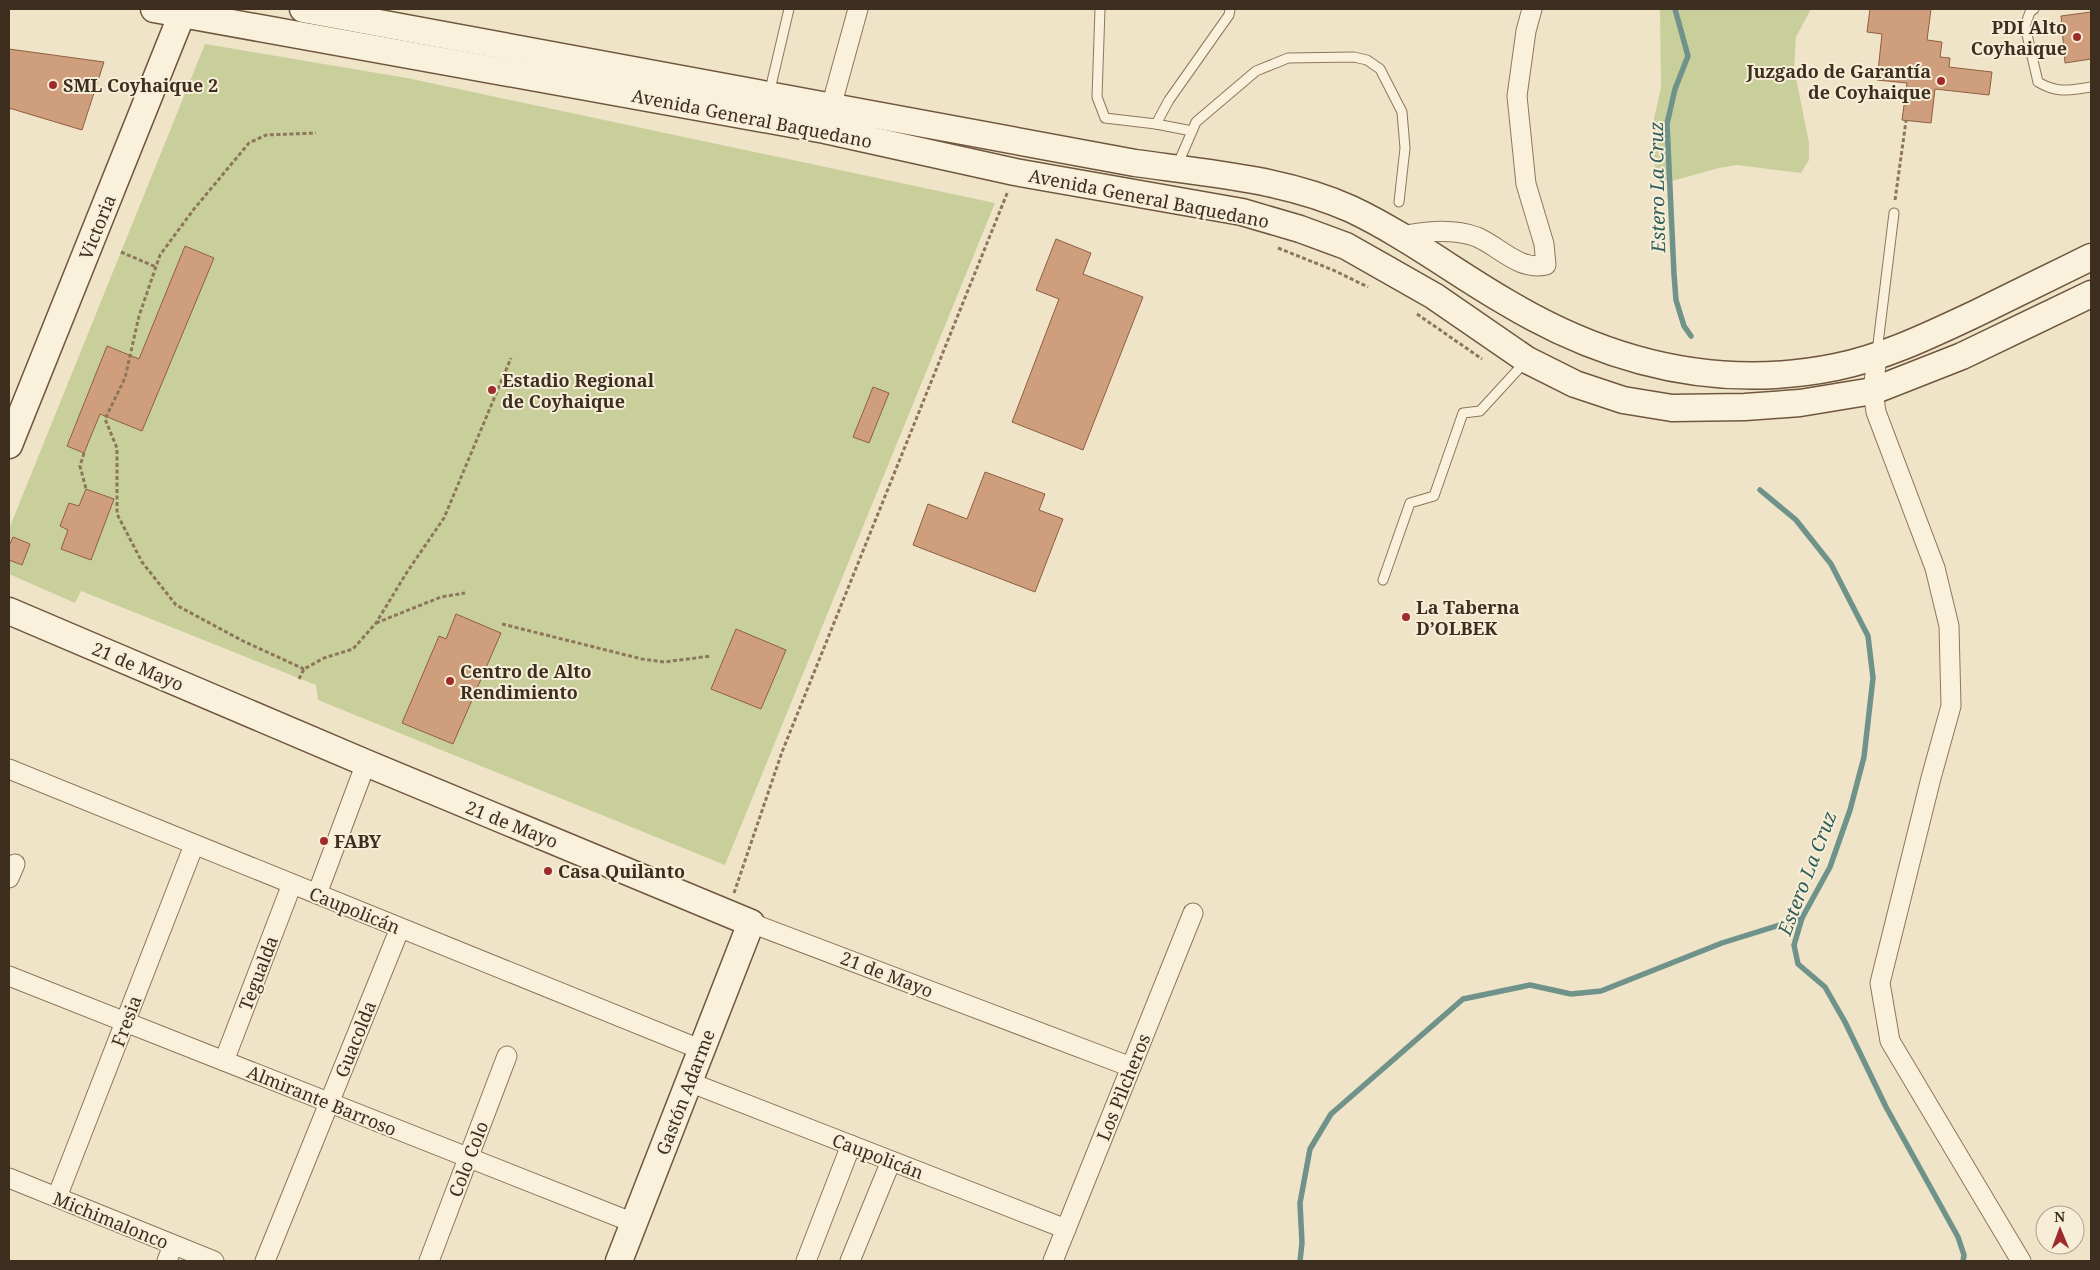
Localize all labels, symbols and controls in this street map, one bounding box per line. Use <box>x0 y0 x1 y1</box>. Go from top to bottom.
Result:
place label: PDI Alto Coyhaique <box>1971 15 2067 60</box>
marker: PDI Alto Coyhaique <box>2071 31 2083 43</box>
place label: Juzgado de Garantía de Coyhaique <box>1745 59 1931 104</box>
place label: SML Coyhaique 2 <box>63 73 218 97</box>
marker: Juzgado de Garantía de Coyhaique <box>1935 75 1947 87</box>
marker: SML Coyhaique 2 <box>47 79 59 91</box>
street label: Avenida General Baquedano <box>630 83 874 153</box>
water label: Estero La Cruz <box>1643 121 1671 254</box>
street label: Avenida General Baquedano <box>1027 163 1271 233</box>
street label: Victoria <box>73 191 121 263</box>
place label: Estadio Regional de Coyhaique <box>502 368 655 413</box>
marker: Estadio Regional de Coyhaique <box>486 384 498 396</box>
place label: La Taberna D’OLBEK <box>1416 595 1520 640</box>
marker: La Taberna D’OLBEK <box>1400 611 1412 623</box>
street label: 21 de Mayo <box>88 636 188 696</box>
place label: Centro de Alto Rendimiento <box>460 659 592 704</box>
marker: Centro de Alto Rendimiento <box>444 675 456 687</box>
street label: 21 de Mayo <box>462 795 562 853</box>
water label: Estero La Cruz <box>1771 807 1843 940</box>
place label: FABY <box>334 829 382 853</box>
marker: FABY <box>318 835 330 847</box>
place label: Casa Quilanto <box>558 859 685 883</box>
marker: Casa Quilanto <box>542 865 554 877</box>
street label: Caupolicán <box>306 881 404 939</box>
street label: Tegualda <box>233 932 283 1014</box>
street label: 21 de Mayo <box>837 945 937 1003</box>
street label: Fresia <box>105 992 147 1050</box>
street label: Guacolda <box>329 997 381 1081</box>
street label: Gastón Adarme <box>650 1026 720 1158</box>
street label: Los Pilcheros <box>1091 1030 1155 1144</box>
street label: Almirante Barroso <box>244 1059 400 1141</box>
street label: Colo Colo <box>443 1118 493 1200</box>
street label: Caupolicán <box>829 1128 927 1185</box>
street label: Michimalonco <box>50 1186 172 1254</box>
north arrow <box>2035 1205 2085 1255</box>
text: N <box>2054 1207 2065 1226</box>

